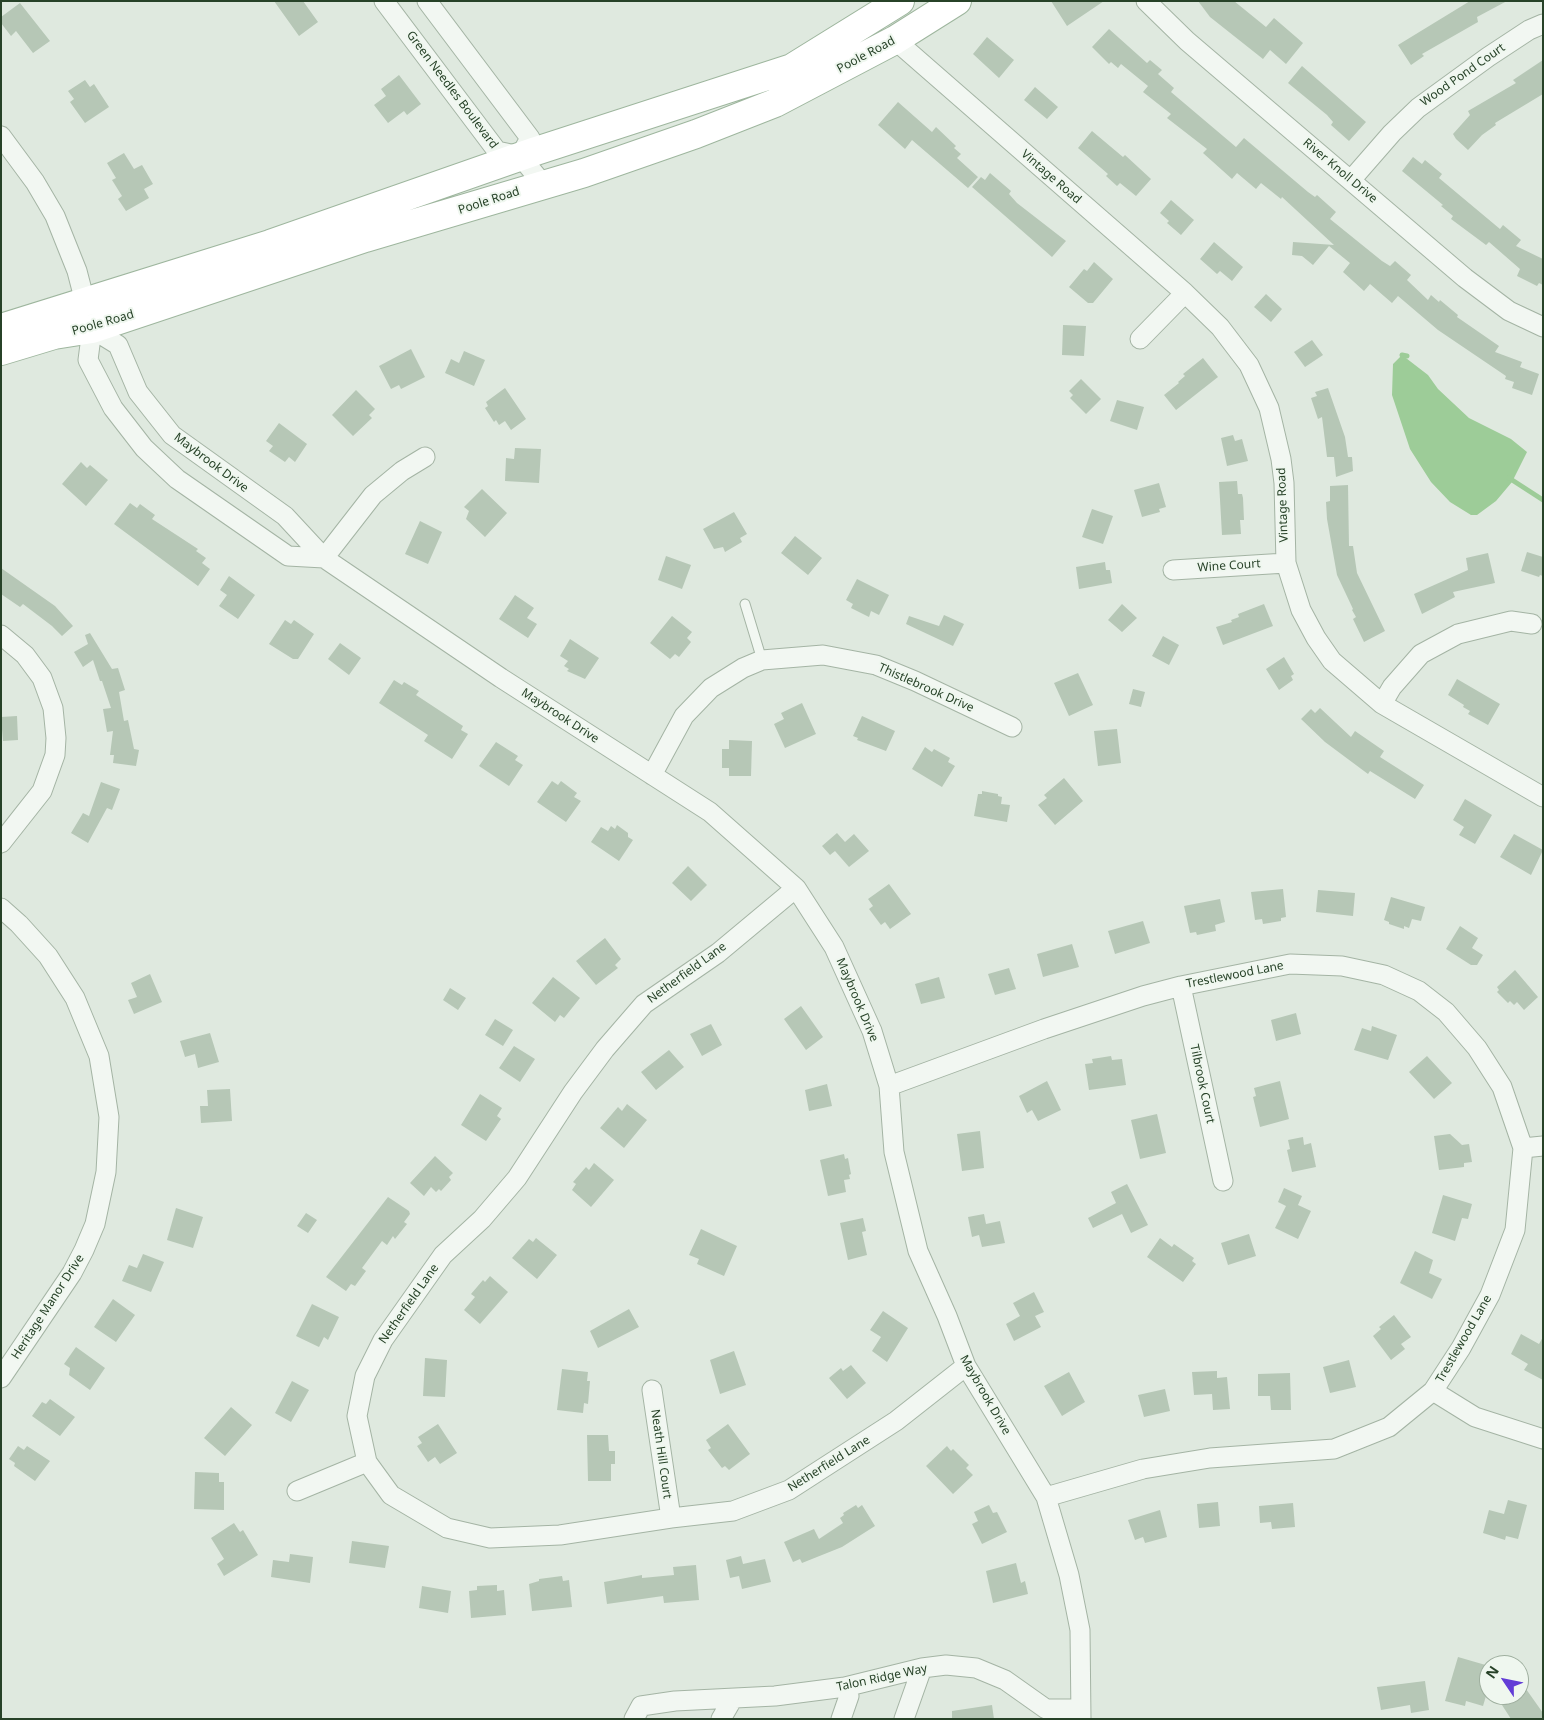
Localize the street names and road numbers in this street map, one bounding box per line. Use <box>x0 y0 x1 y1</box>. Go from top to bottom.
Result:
street label: Green Needles Boulevard <box>403 28 501 152</box>
street label: Poole Road <box>835 34 897 76</box>
street label: Wood Pond Court <box>1418 40 1508 110</box>
street label: River Knoll Drive <box>1300 136 1380 206</box>
street label: Vintage Road <box>1018 147 1084 207</box>
street label: Poole Road <box>457 184 521 218</box>
street label: Poole Road <box>70 307 136 339</box>
street label: Maybrook Drive <box>171 430 251 496</box>
street label: Vintage Road <box>1274 467 1292 543</box>
street label: Wine Court <box>1197 557 1261 575</box>
street label: Thistlebrook Drive <box>876 660 976 716</box>
street label: Maybrook Drive <box>519 686 601 746</box>
street label: Netherfield Lane <box>645 940 729 1006</box>
street label: Maybrook Drive <box>833 956 881 1044</box>
street label: Trestlewood Lane <box>1185 958 1285 992</box>
street label: Tilbrook Court <box>1187 1043 1217 1125</box>
street label: Heritage Manor Drive <box>9 1252 87 1362</box>
street label: Netherfield Lane <box>376 1261 442 1347</box>
street label: Trestlewood Lane <box>1433 1293 1495 1385</box>
street label: Maybrook Drive <box>956 1353 1014 1437</box>
street label: Neath Hill Court <box>648 1408 674 1500</box>
street label: Netherfield Lane <box>785 1433 873 1495</box>
street label: Talon Ridge Way <box>835 1661 929 1695</box>

